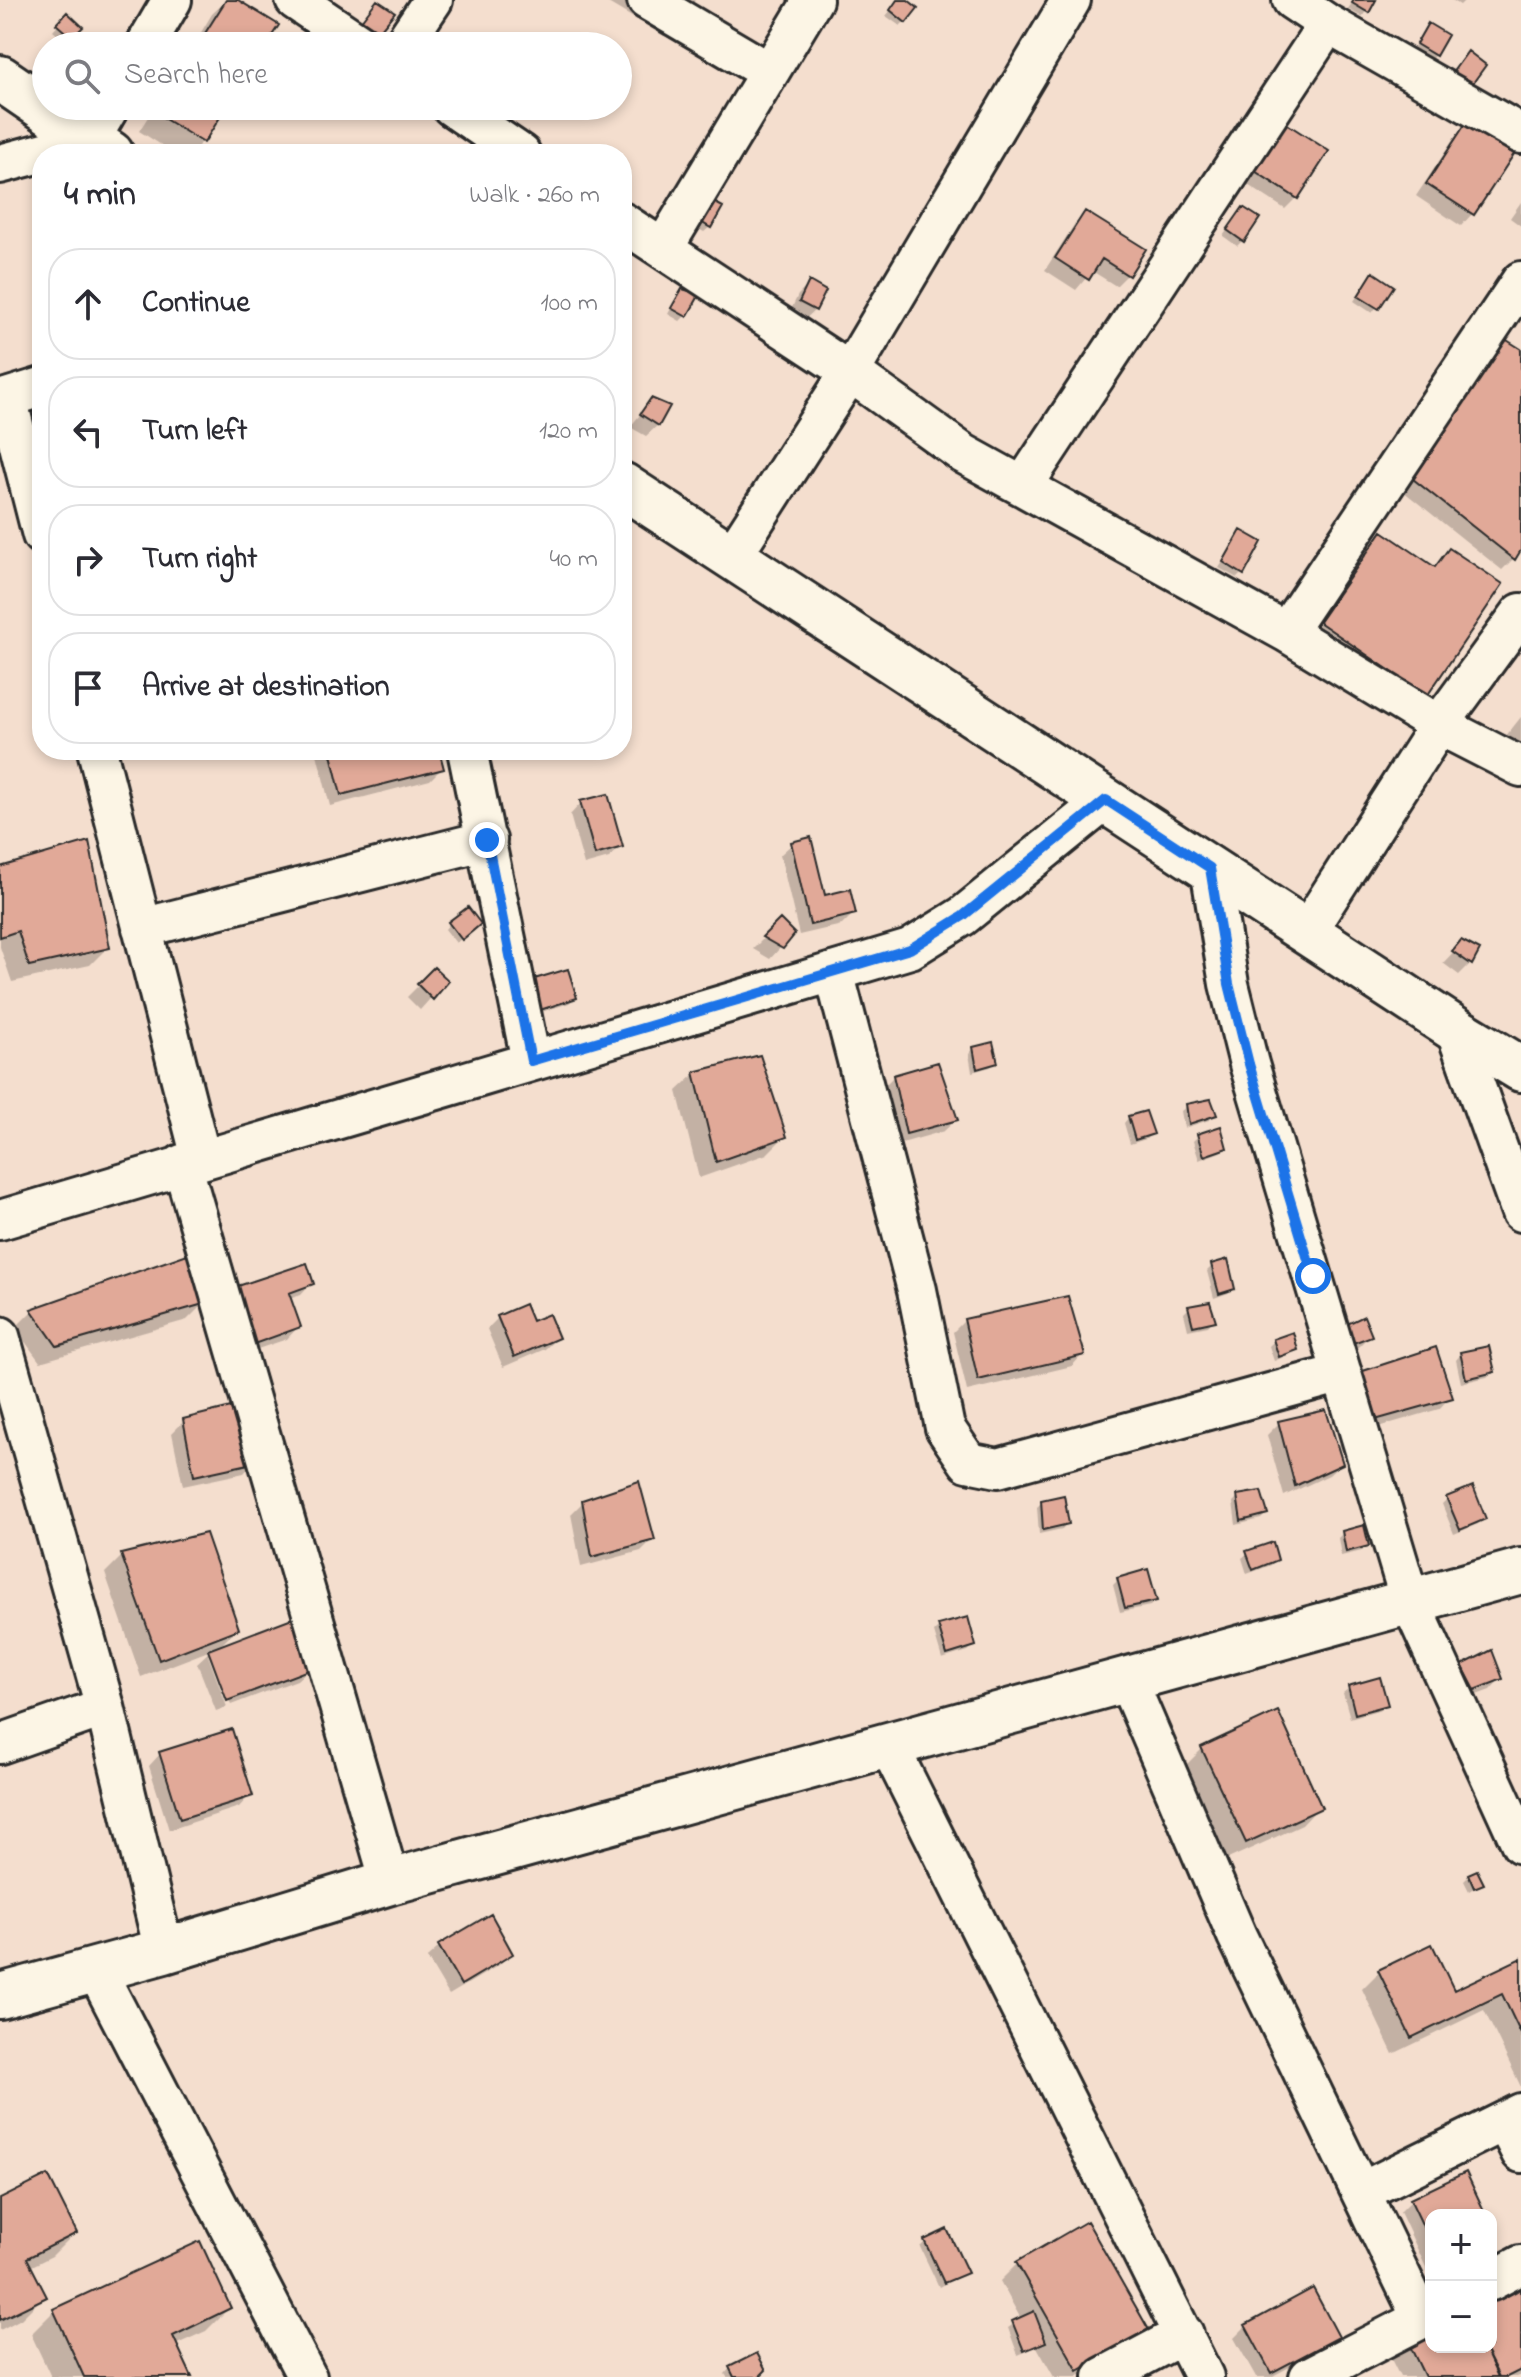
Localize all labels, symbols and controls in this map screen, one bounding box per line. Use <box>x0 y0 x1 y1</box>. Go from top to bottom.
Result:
search box <box>32 32 632 120</box>
icon: search <box>60 54 104 98</box>
text: Search here <box>124 54 268 98</box>
text: 4 min <box>64 171 136 221</box>
text: Walk · 260 m <box>469 177 600 215</box>
icon: ahead <box>66 282 110 326</box>
text: Continue <box>142 282 250 326</box>
text: 100 m <box>541 285 598 323</box>
icon: left <box>66 410 110 454</box>
text: Turn left <box>142 410 247 454</box>
text: 120 m <box>539 413 598 451</box>
icon: right <box>66 538 110 582</box>
text: Turn right <box>142 538 257 582</box>
text: 40 m <box>549 541 598 579</box>
icon: arrive <box>66 666 110 710</box>
text: Arrive at destination <box>142 666 390 710</box>
route end <box>469 822 505 858</box>
route start <box>1295 1258 1331 1294</box>
map controls <box>1425 2209 1497 2353</box>
button: + <box>1425 2209 1497 2281</box>
button: − <box>1425 2281 1497 2353</box>

